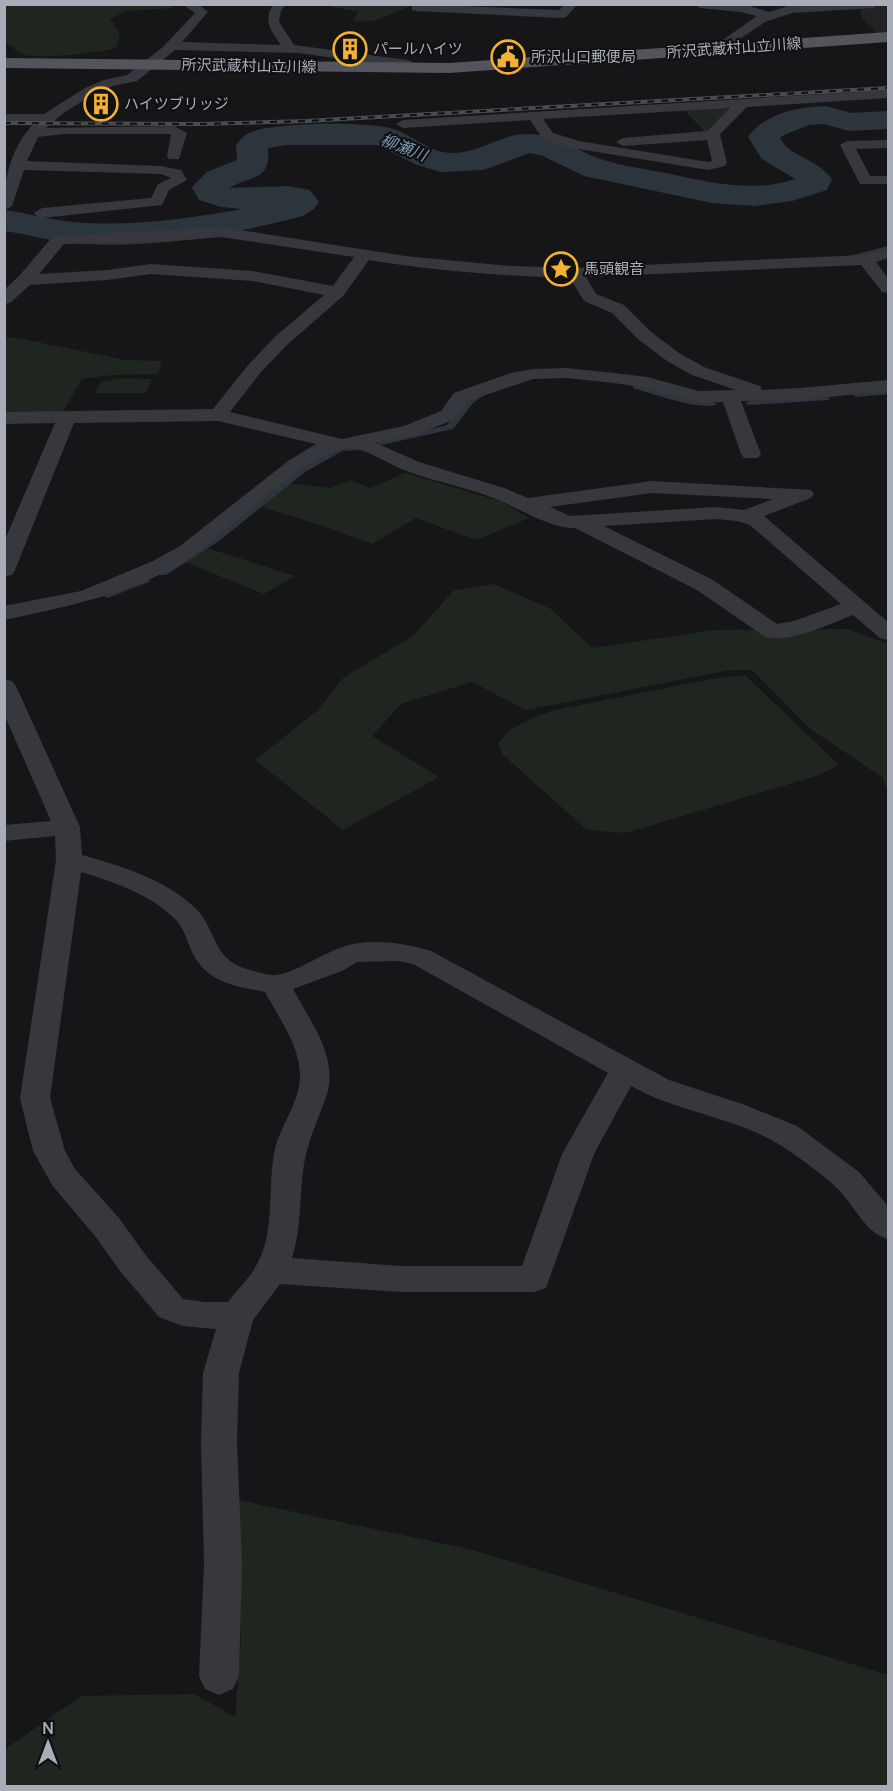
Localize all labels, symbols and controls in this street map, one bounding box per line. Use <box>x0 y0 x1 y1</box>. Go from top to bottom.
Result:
building icon: パールハイツ <box>332 31 368 67</box>
street label: 所沢武蔵村山立川線 <box>666 32 802 63</box>
place label: パールハイツ <box>373 38 463 59</box>
public building icon: 所沢山口郵便局 <box>490 39 526 75</box>
place label: 所沢山口郵便局 <box>531 46 636 67</box>
street label: 所沢武蔵村山立川線 <box>181 54 317 77</box>
building icon: ハイツブリッジ <box>83 86 119 122</box>
place label: ハイツブリッジ <box>124 93 229 114</box>
water label: 柳瀬川 <box>378 128 432 167</box>
place icon: 馬頭観音 <box>543 251 579 287</box>
place label: 馬頭観音 <box>584 258 644 279</box>
north arrow <box>18 1713 78 1773</box>
text: N <box>42 1717 54 1739</box>

